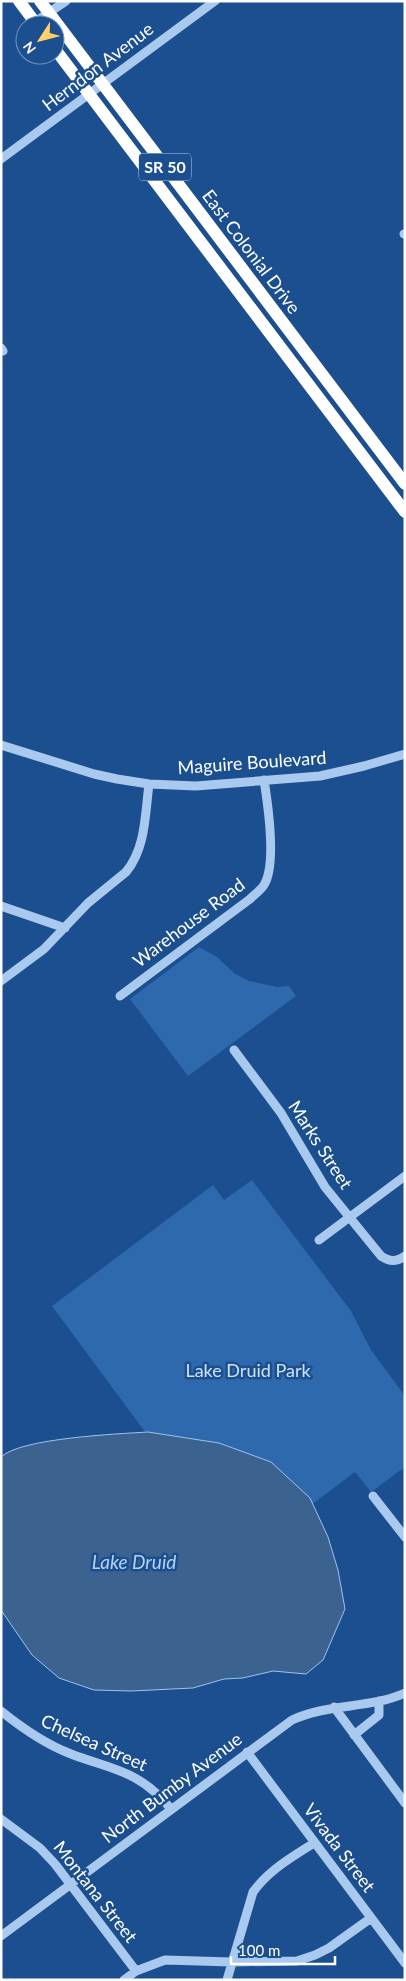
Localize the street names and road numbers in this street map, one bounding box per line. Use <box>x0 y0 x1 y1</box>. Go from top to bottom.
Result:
street label: Herndon Avenue <box>37 17 157 115</box>
road number: SR 50 <box>139 154 191 180</box>
street label: East Colonial Drive <box>198 185 306 318</box>
street label: Maguire Boulevard <box>177 746 327 778</box>
street label: Warehouse Road <box>128 873 249 971</box>
street label: Marks Street <box>284 1096 358 1193</box>
street label: Chelsea Street <box>38 1709 151 1776</box>
street label: North Bumby Avenue <box>97 1727 246 1847</box>
street label: Vivada Street <box>299 1799 381 1897</box>
street label: Montana Street <box>49 1836 143 1947</box>

